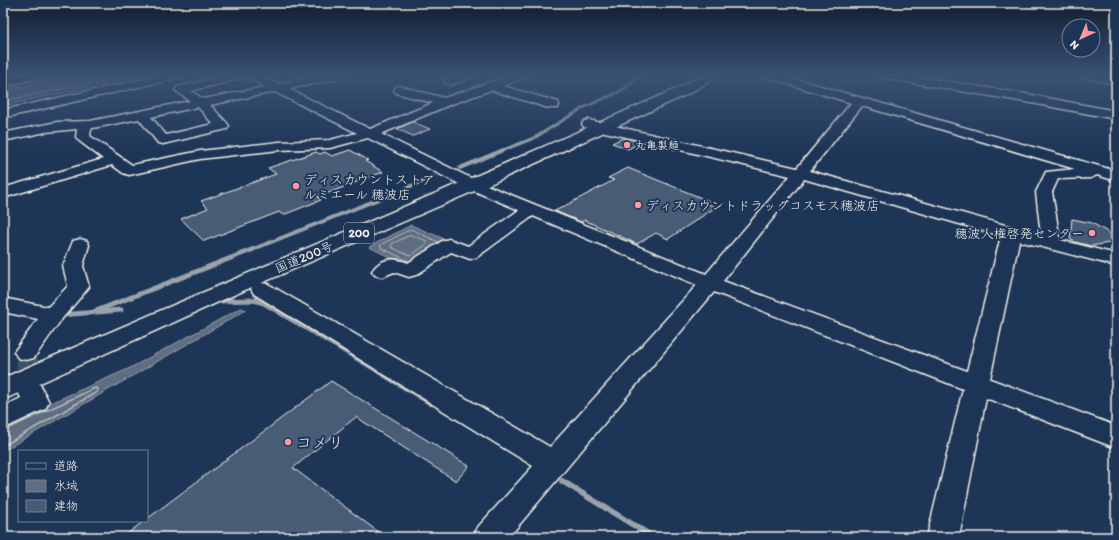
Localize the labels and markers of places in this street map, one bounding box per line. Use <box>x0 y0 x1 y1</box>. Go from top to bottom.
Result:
place label: 丸亀製麺 <box>635 139 679 152</box>
marker: 丸亀製麺 <box>622 140 632 150</box>
place label: ディスカウントストア ルミエール 穂波店 <box>304 172 435 202</box>
marker: ディスカウントストア ルミエール 穂波店 <box>291 181 301 191</box>
place label: ディスカウントドラッグコスモス穂波店 <box>646 198 879 213</box>
marker: ディスカウントドラッグコスモス穂波店 <box>633 200 643 210</box>
place label: 穂波人権啓発センター <box>955 226 1084 241</box>
marker: 穂波人権啓発センター <box>1087 228 1097 238</box>
place label: コメリ <box>296 433 344 452</box>
marker: コメリ <box>283 437 293 447</box>

